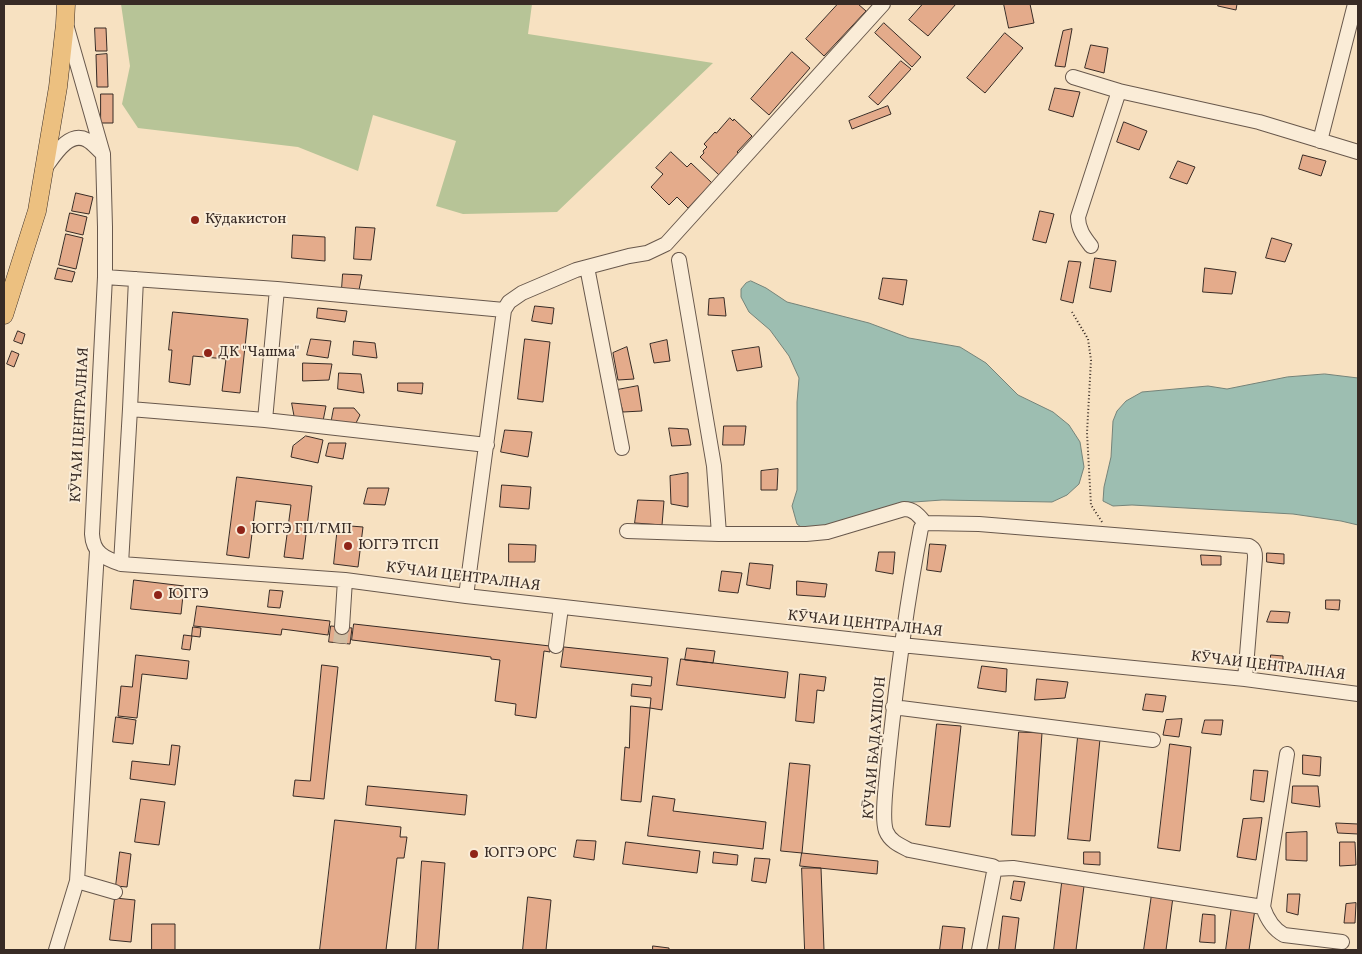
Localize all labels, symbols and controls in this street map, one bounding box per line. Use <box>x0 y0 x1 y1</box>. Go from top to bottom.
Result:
place label: Кӯдакистон <box>205 211 286 229</box>
marker: Кӯдакистон <box>189 214 201 226</box>
place label: ДК "Чашма" <box>218 344 299 362</box>
street label: КӮЧАИ ЦЕНТРАЛНАЯ <box>68 347 94 503</box>
marker: ДК "Чашма" <box>202 347 214 359</box>
place label: ЮГГЭ ГП/ГМП <box>251 521 352 539</box>
marker: ЮГГЭ ГП/ГМП <box>235 524 247 536</box>
place label: ЮГГЭ ТГСП <box>358 537 439 555</box>
marker: ЮГГЭ ТГСП <box>342 540 354 552</box>
street label: КӮЧАИ ЦЕНТРАЛНАЯ <box>385 560 541 596</box>
place label: ЮГГЭ <box>168 586 208 604</box>
marker: ЮГГЭ <box>152 589 164 601</box>
street label: КӮЧАИ ЦЕНТРАЛНАЯ <box>787 608 943 642</box>
street label: КӮЧАИ ЦЕНТРАЛНАЯ <box>1190 649 1346 685</box>
street label: КӮЧАИ БАДАХШОН <box>861 676 891 820</box>
place label: ЮГГЭ ОРС <box>484 845 557 863</box>
marker: ЮГГЭ ОРС <box>468 848 480 860</box>

